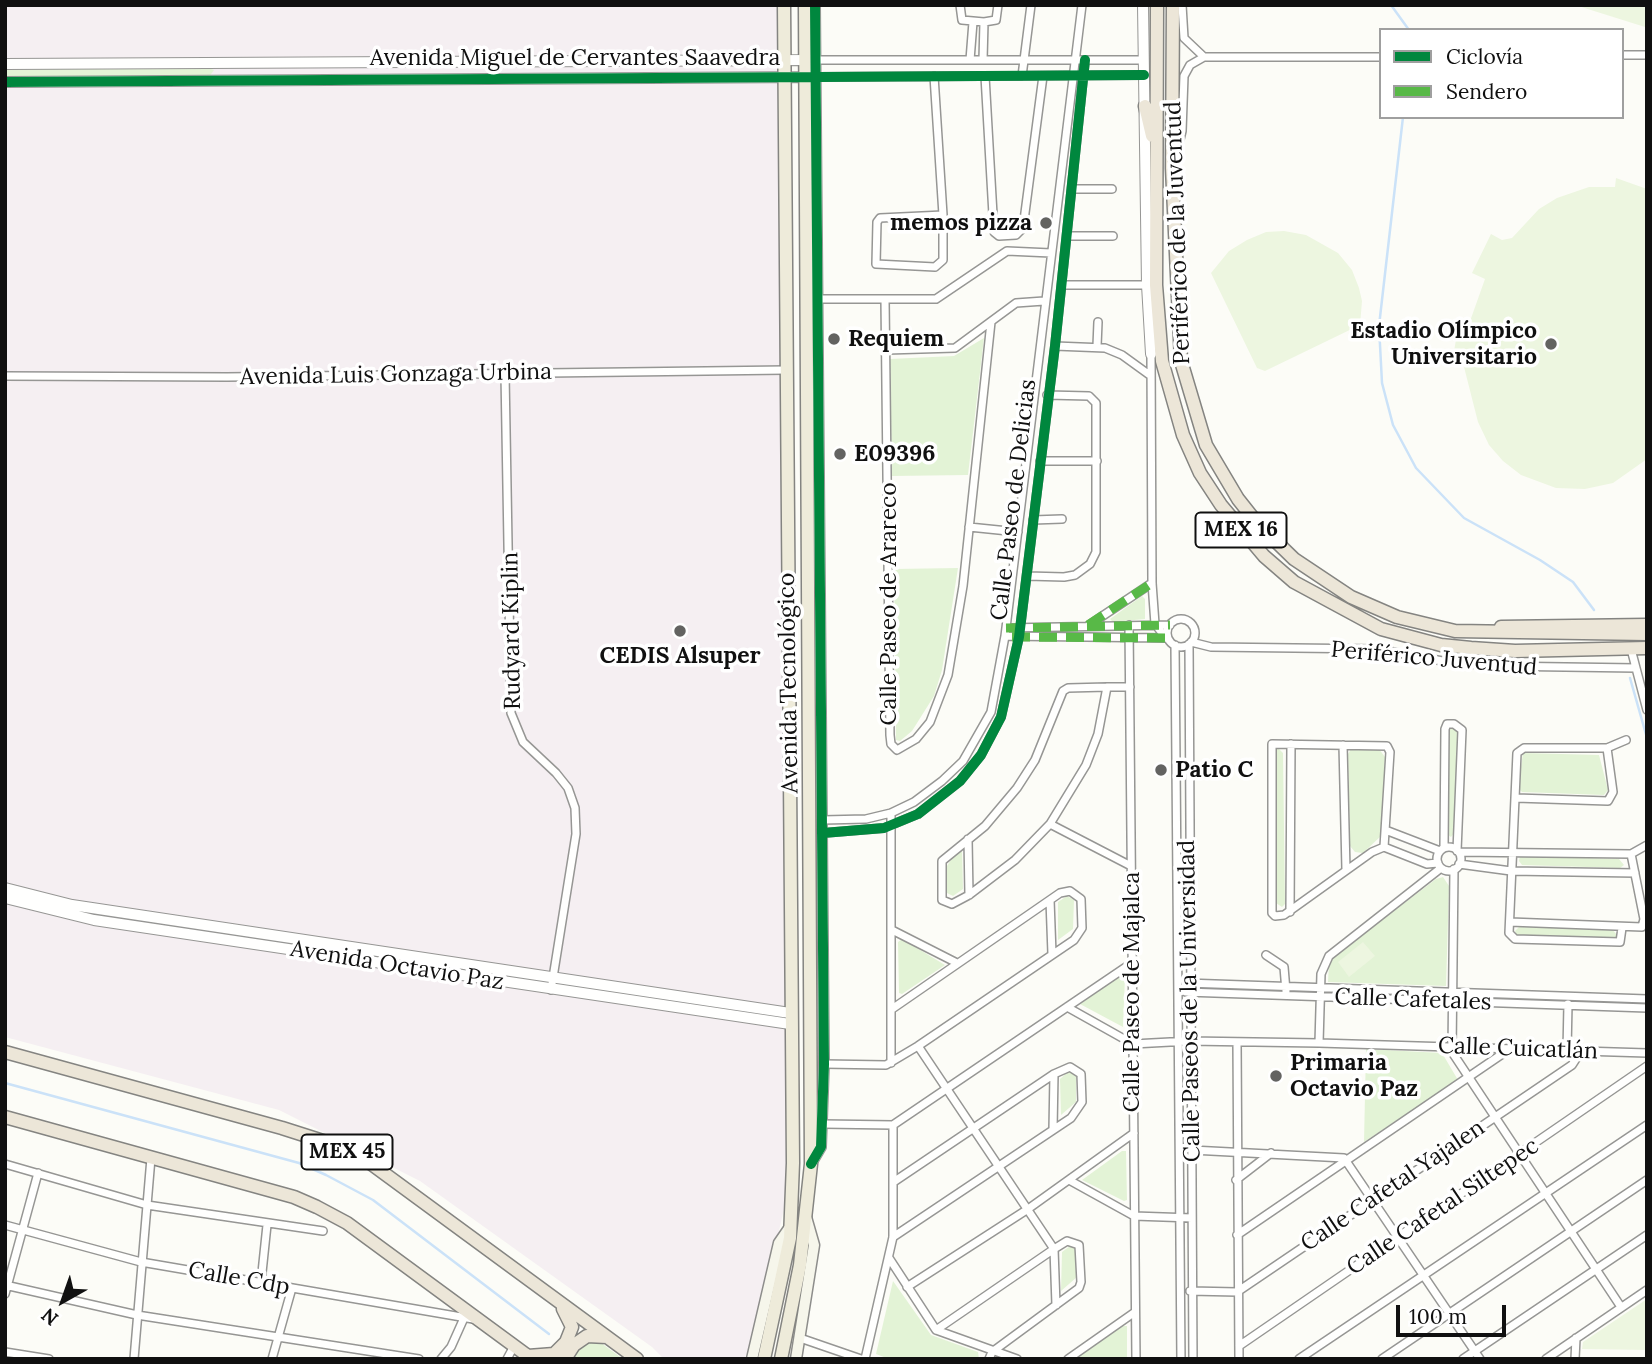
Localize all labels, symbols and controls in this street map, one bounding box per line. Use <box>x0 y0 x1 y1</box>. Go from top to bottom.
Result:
legend <box>1379 28 1624 119</box>
text: Ciclovía <box>1446 43 1523 70</box>
street label: Avenida Miguel de Cervantes Saavedra <box>370 44 780 72</box>
text: Sendero <box>1446 78 1527 105</box>
street label: Periférico de la Juventud <box>1160 101 1196 365</box>
place label: memos pizza <box>890 209 1032 237</box>
marker: memos pizza <box>1038 215 1054 231</box>
place label: Estadio Olímpico Universitario <box>1350 317 1537 371</box>
place label: Requiem <box>848 325 944 353</box>
marker: Requiem <box>826 331 842 347</box>
marker: Estadio Olímpico Universitario <box>1543 336 1559 352</box>
street label: Avenida Luis Gonzaga Urbina <box>240 358 552 392</box>
street label: Calle Paseo de Delicias <box>986 378 1042 622</box>
place label: E09396 <box>854 440 936 468</box>
marker: E09396 <box>832 446 848 462</box>
street label: Calle Paseo de Arareco <box>875 482 903 726</box>
road number: MEX 16 <box>1196 512 1286 548</box>
street label: Rudyard Kiplin <box>497 552 527 710</box>
street label: Avenida Tecnológico <box>773 572 805 794</box>
marker: CEDIS Alsuper <box>672 623 688 639</box>
street label: Periférico Juventud <box>1330 636 1538 682</box>
place label: CEDIS Alsuper <box>599 642 761 670</box>
place label: Patio C <box>1175 756 1253 784</box>
marker: Patio C <box>1153 762 1169 778</box>
street label: Calle Paseos de la Universidad <box>1173 840 1207 1162</box>
street label: Calle Paseo de Majalca <box>1118 872 1146 1112</box>
street label: Avenida Octavio Paz <box>288 935 506 997</box>
street label: Calle Cafetales <box>1334 983 1492 1017</box>
street label: Calle Cuicatlán <box>1438 1032 1598 1066</box>
place label: Primaria Octavio Paz <box>1290 1049 1418 1103</box>
marker: Primaria Octavio Paz <box>1268 1068 1284 1084</box>
street label: Calle Cafetal Yajalen <box>1296 1114 1490 1258</box>
street label: Calle Cafetal Siltepec <box>1342 1133 1544 1281</box>
road number: MEX 45 <box>302 1134 392 1170</box>
street label: Calle Cdp <box>186 1257 292 1301</box>
north arrow <box>28 1266 98 1336</box>
scale bar <box>1400 1290 1510 1334</box>
text: N <box>36 1303 63 1331</box>
text: 100 m <box>1409 1303 1467 1330</box>

